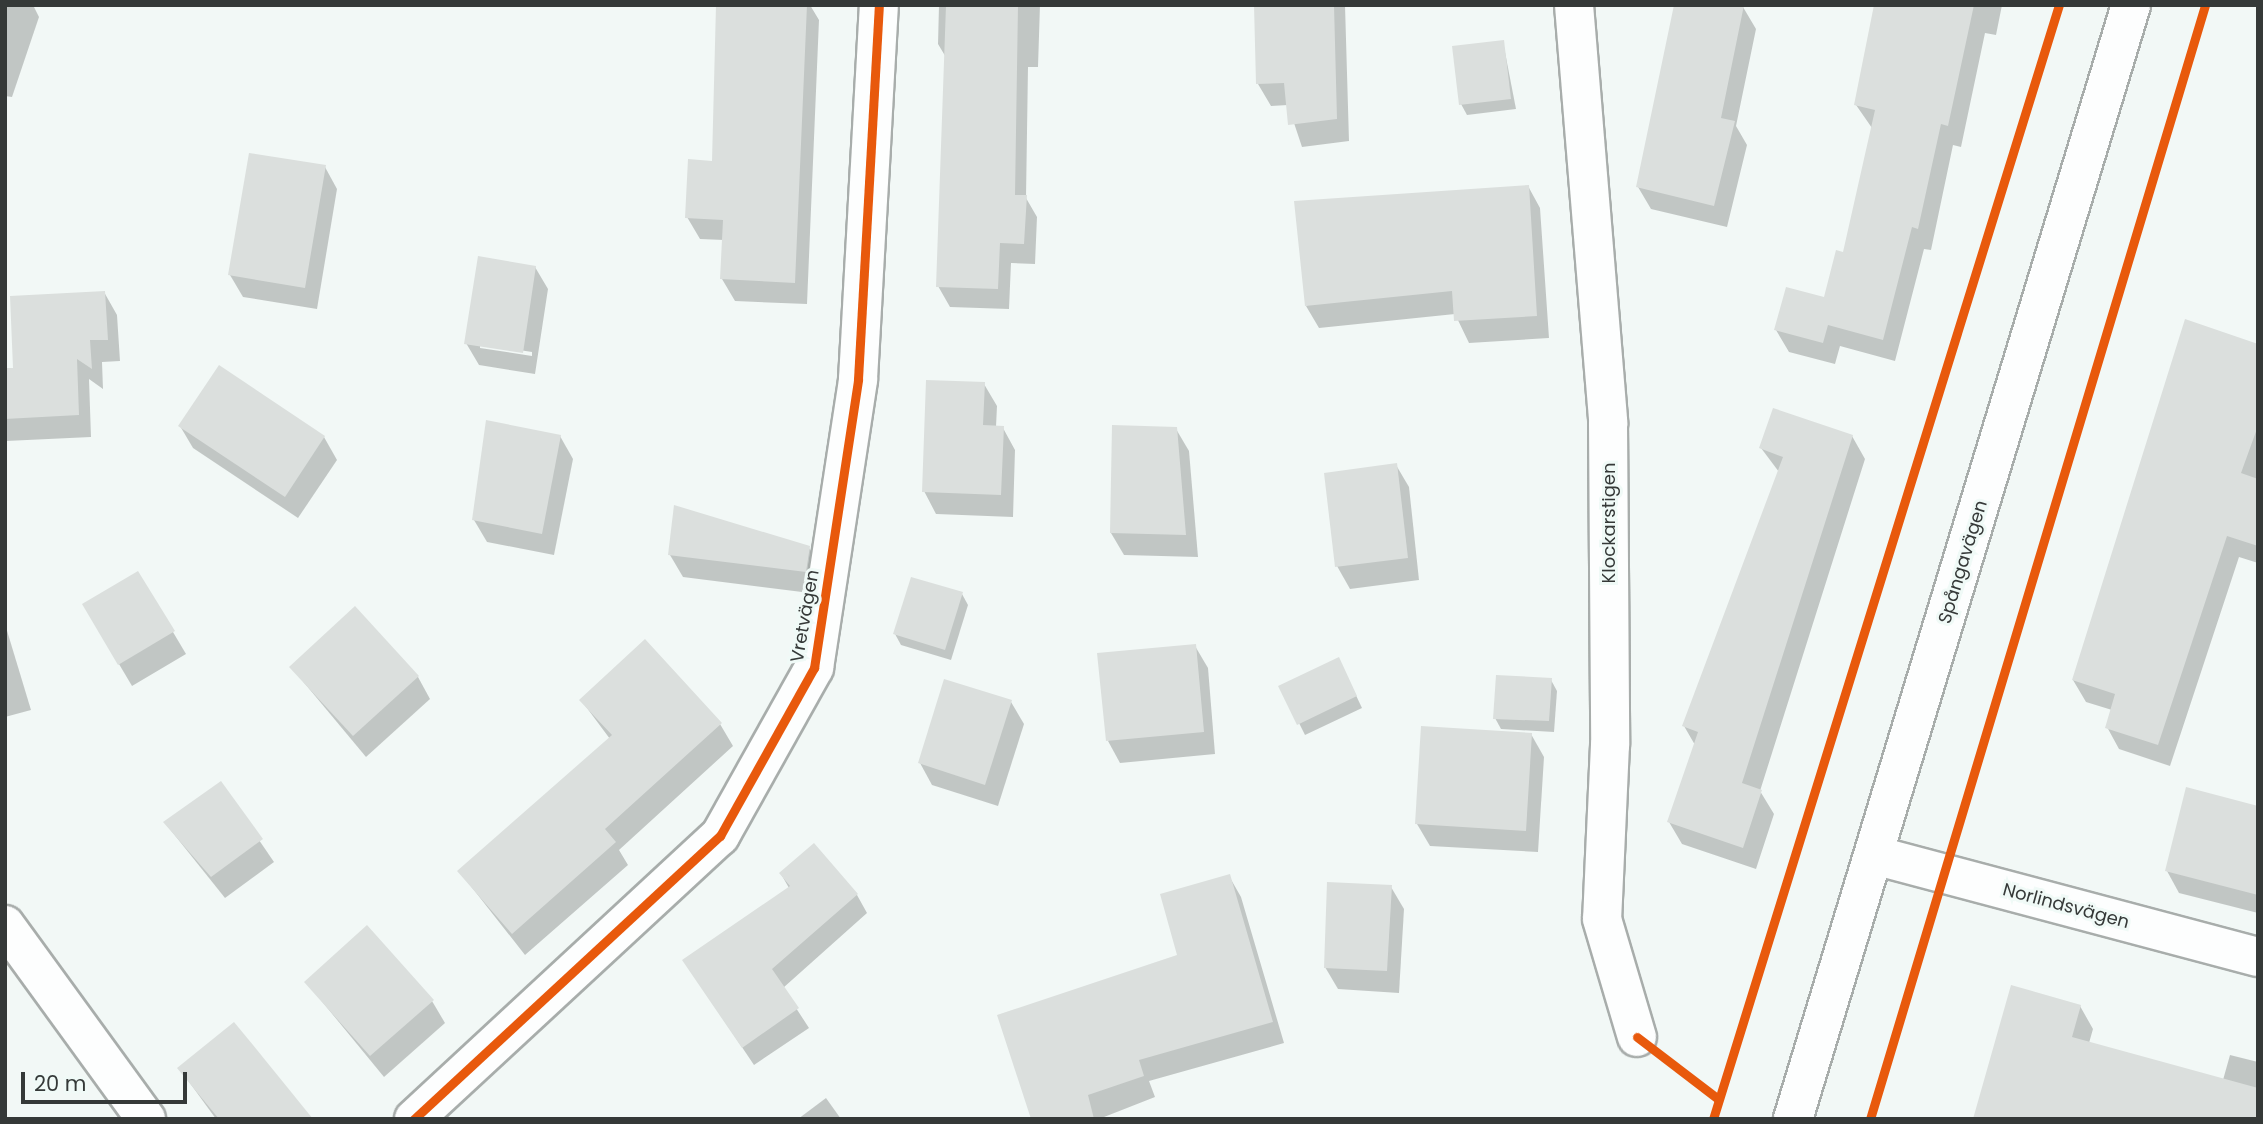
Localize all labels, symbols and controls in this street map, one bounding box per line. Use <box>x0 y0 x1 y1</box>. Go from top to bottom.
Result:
street label: Klockarstigen <box>1598 462 1620 584</box>
street label: Spångavägen <box>1934 498 1992 626</box>
street label: Vretvägen <box>786 568 824 664</box>
street label: Norlindsvägen <box>2000 879 2132 933</box>
scale bar <box>24 1058 191 1102</box>
text: 20 m <box>34 1069 87 1098</box>

